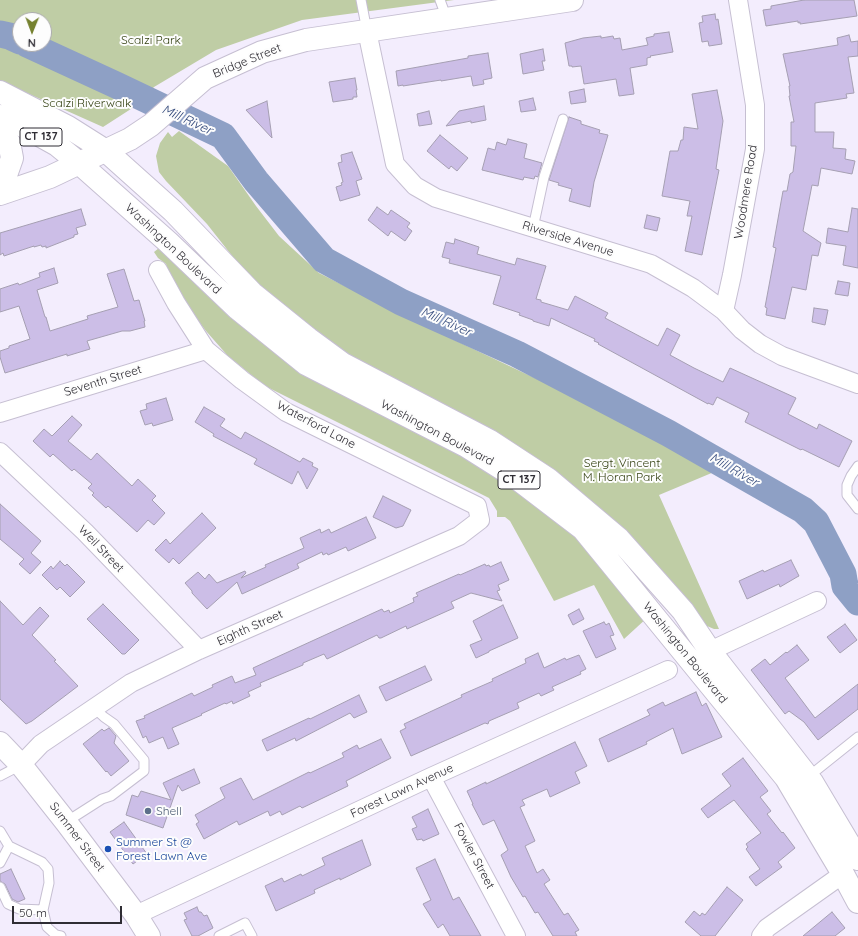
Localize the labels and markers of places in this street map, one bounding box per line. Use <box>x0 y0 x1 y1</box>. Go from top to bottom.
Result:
place label: Shell <box>156 804 182 818</box>
marker: Shell <box>143 806 153 816</box>
place label: Summer St @ Forest Lawn Ave <box>116 835 207 863</box>
marker: Summer St @ Forest Lawn Ave <box>103 844 113 854</box>

